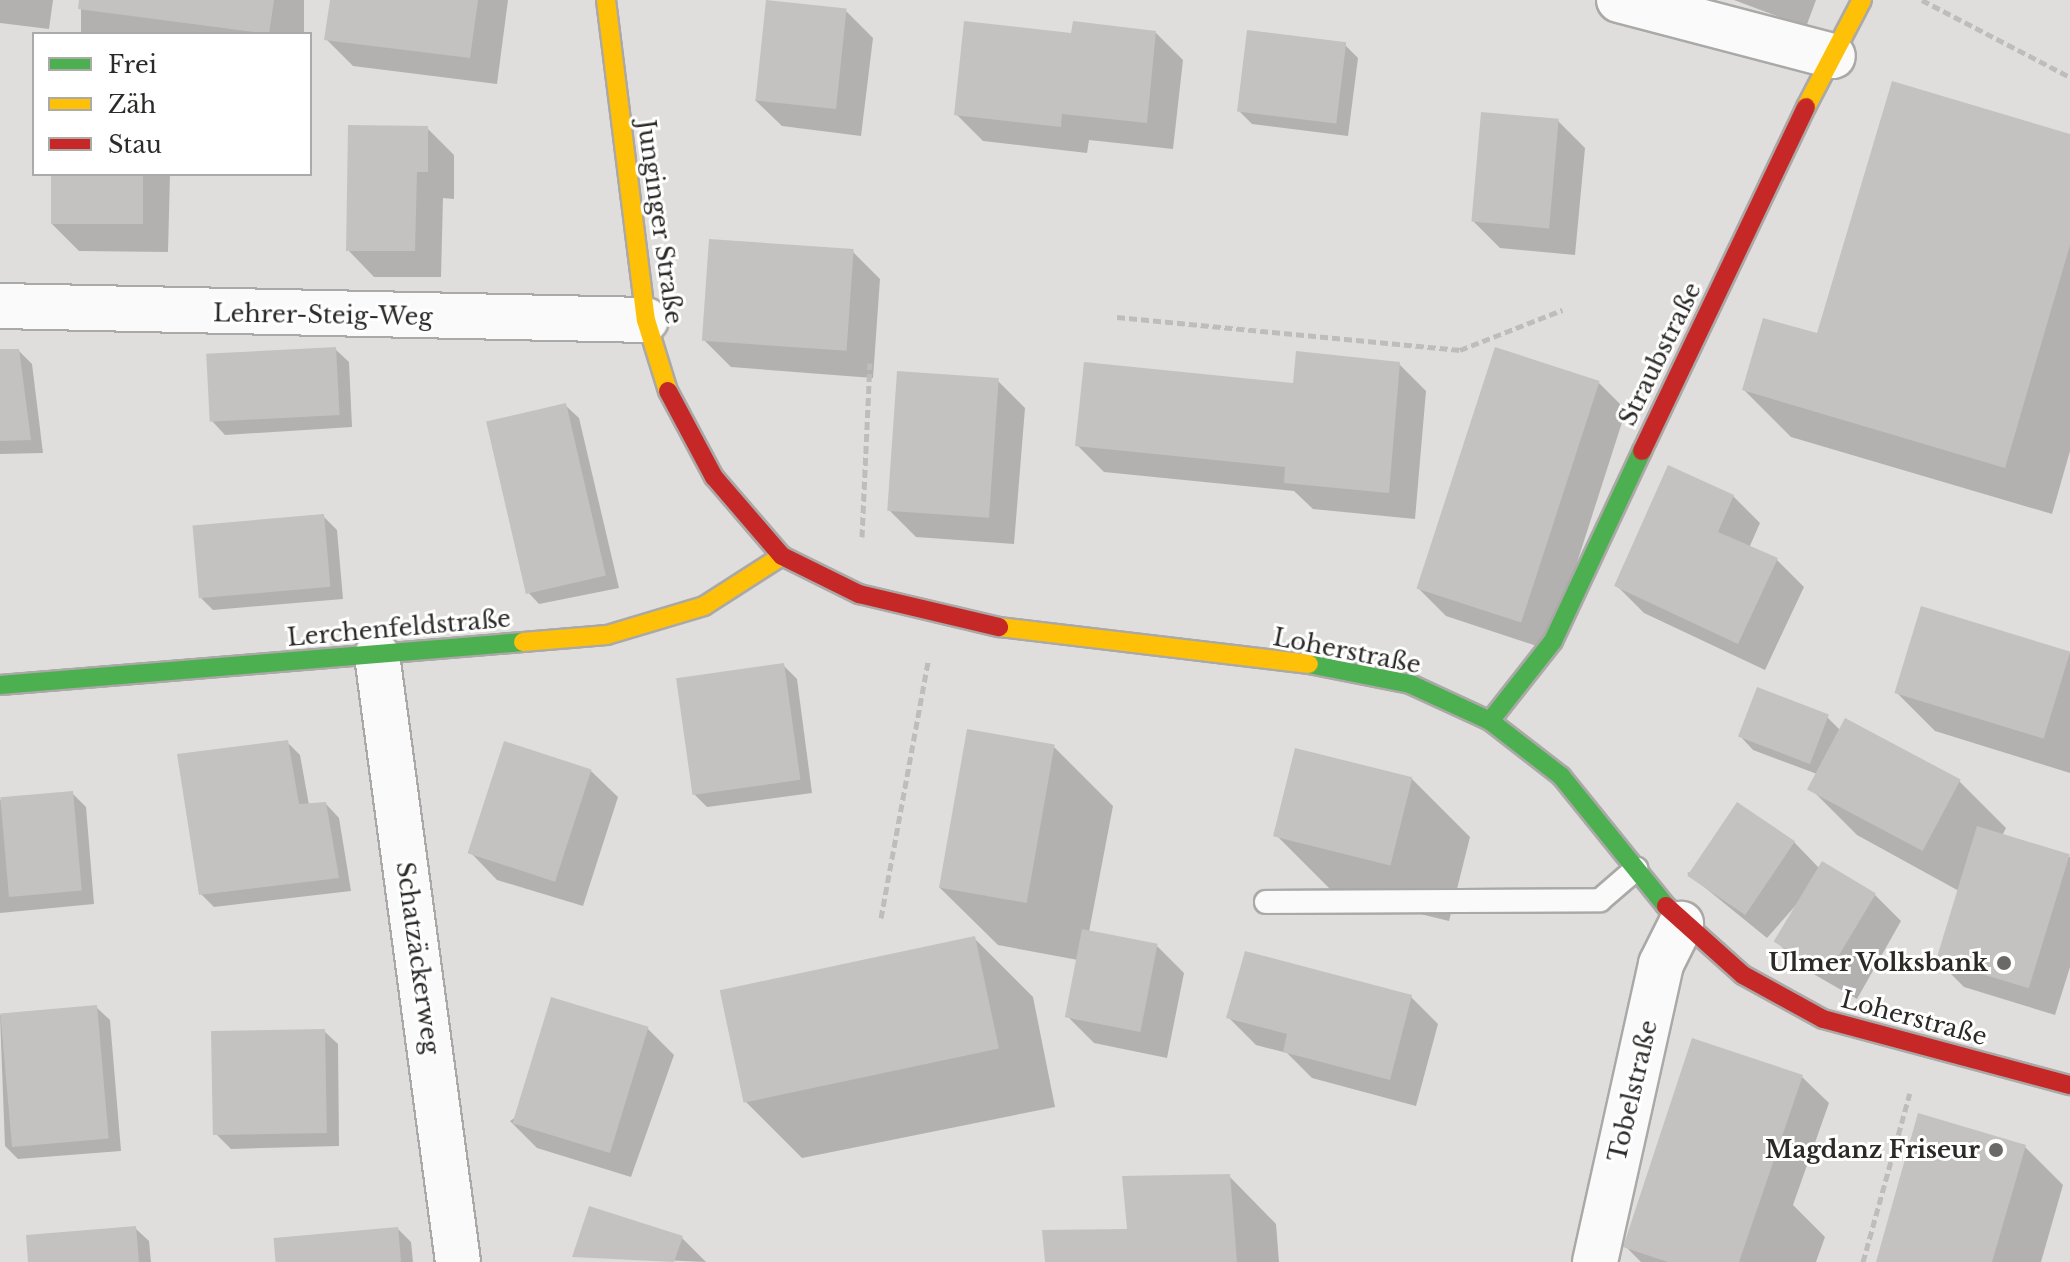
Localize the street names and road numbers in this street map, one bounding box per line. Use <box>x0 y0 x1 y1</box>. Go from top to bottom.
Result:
street label: Junginger Straße <box>631 118 689 326</box>
street label: Straubstraße <box>1613 278 1707 430</box>
street label: Lehrer-Steig-Weg <box>213 299 433 331</box>
street label: Lerchenfeldstraße <box>286 604 512 652</box>
street label: Loherstraße <box>1271 623 1423 679</box>
street label: Schatzäckerweg <box>390 860 446 1056</box>
street label: Loherstraße <box>1838 985 1990 1051</box>
street label: Tobelstraße <box>1603 1017 1663 1165</box>

